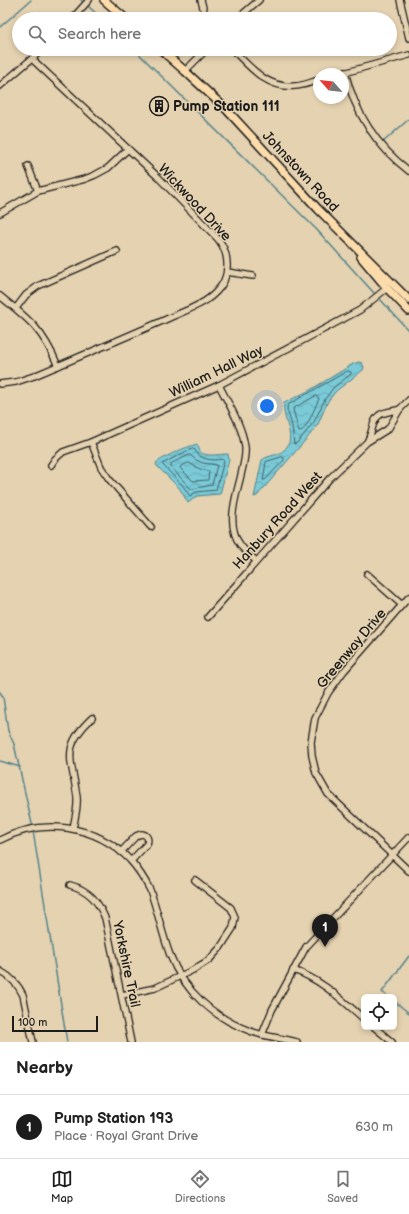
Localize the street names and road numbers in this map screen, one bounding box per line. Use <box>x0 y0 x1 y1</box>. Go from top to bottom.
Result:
street label: Johnstown Road <box>259 127 342 215</box>
street label: Wickwood Drive <box>154 160 235 245</box>
street label: William Hall Way <box>167 341 266 401</box>
street label: Hanbury Road West <box>229 468 326 573</box>
street label: Greenway Drive <box>313 605 390 692</box>
street label: Yorkshire Trail <box>109 918 144 1009</box>

